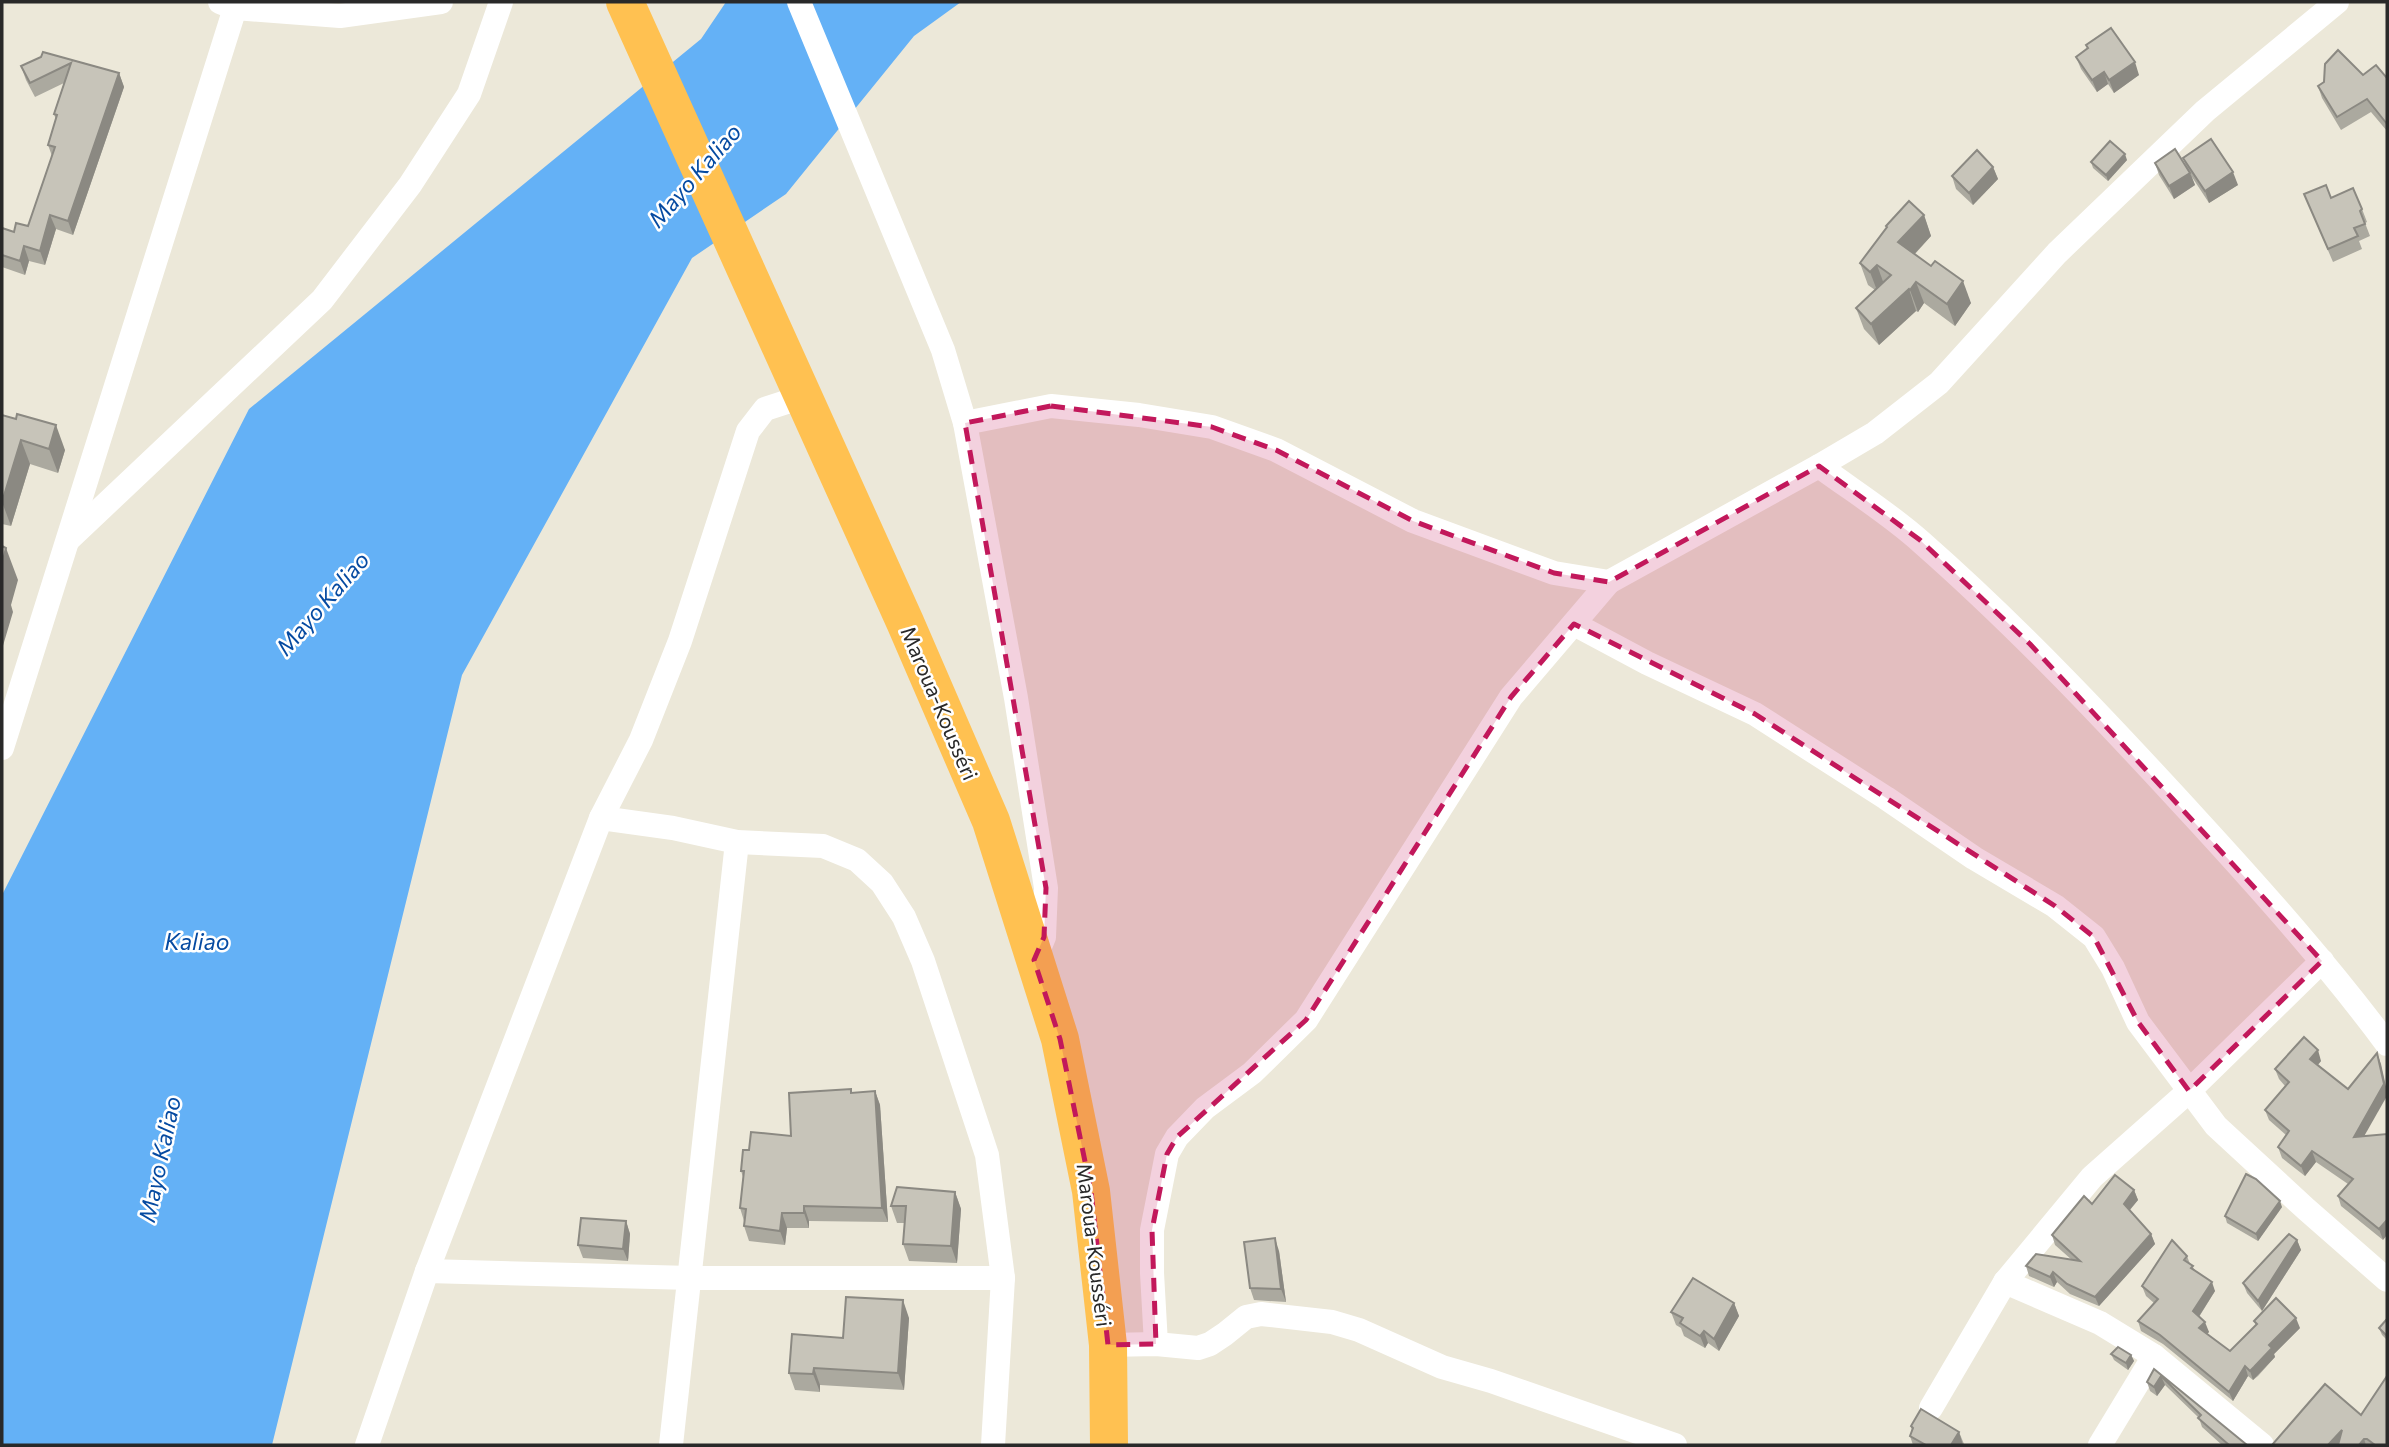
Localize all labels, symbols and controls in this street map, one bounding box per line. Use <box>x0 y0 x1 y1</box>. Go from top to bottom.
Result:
water label: Mayo Kaliao <box>641 117 747 233</box>
water label: Mayo Kaliao <box>269 545 375 661</box>
street label: Maroua-Kousséri <box>896 622 984 784</box>
water label: Kaliao <box>165 927 230 955</box>
water label: Mayo Kaliao <box>132 1093 186 1225</box>
street label: Maroua-Kousséri <box>1073 1162 1117 1328</box>

